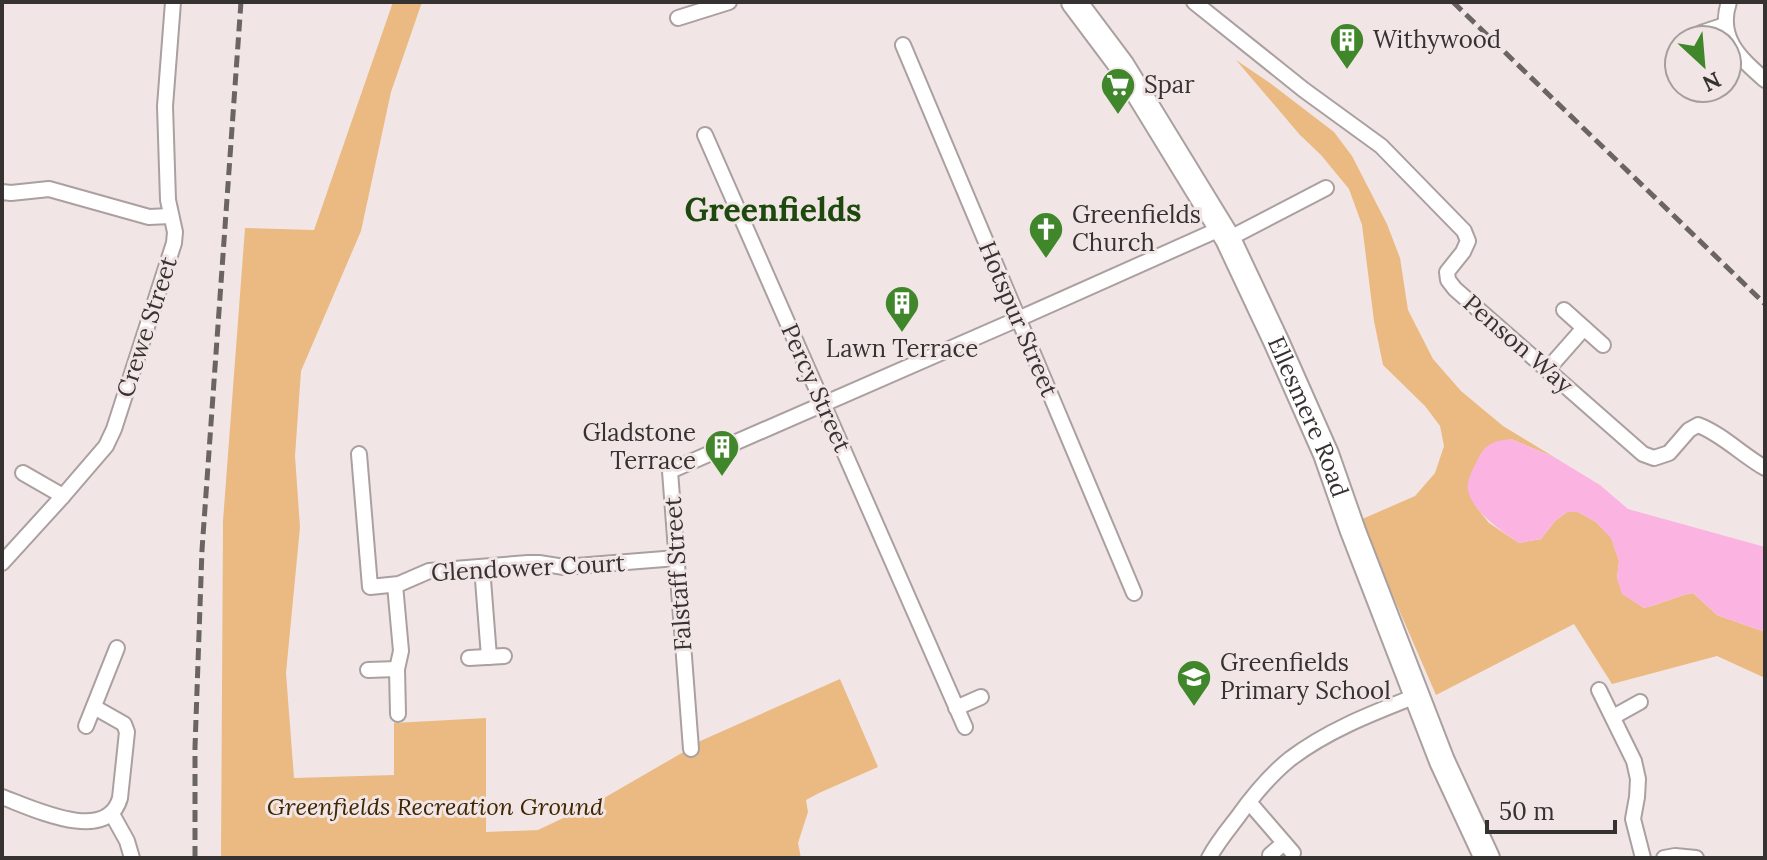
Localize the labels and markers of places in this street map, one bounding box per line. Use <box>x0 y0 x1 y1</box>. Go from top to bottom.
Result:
building icon: Withywood <box>1328 21 1366 71</box>
place label: Withywood <box>1373 24 1501 55</box>
supermarket icon: Spar <box>1099 66 1137 116</box>
place label: Spar <box>1144 69 1195 100</box>
place label: Greenfields Church <box>1072 199 1201 258</box>
church icon: Greenfields Church <box>1027 210 1065 260</box>
building icon: Lawn Terrace <box>883 284 921 334</box>
place label: Lawn Terrace <box>826 333 978 364</box>
place label: Gladstone Terrace <box>582 417 696 476</box>
building icon: Gladstone Terrace <box>703 428 741 478</box>
place label: Greenfields Primary School <box>1220 647 1391 706</box>
school or university icon: Greenfields Primary School <box>1175 658 1213 708</box>

